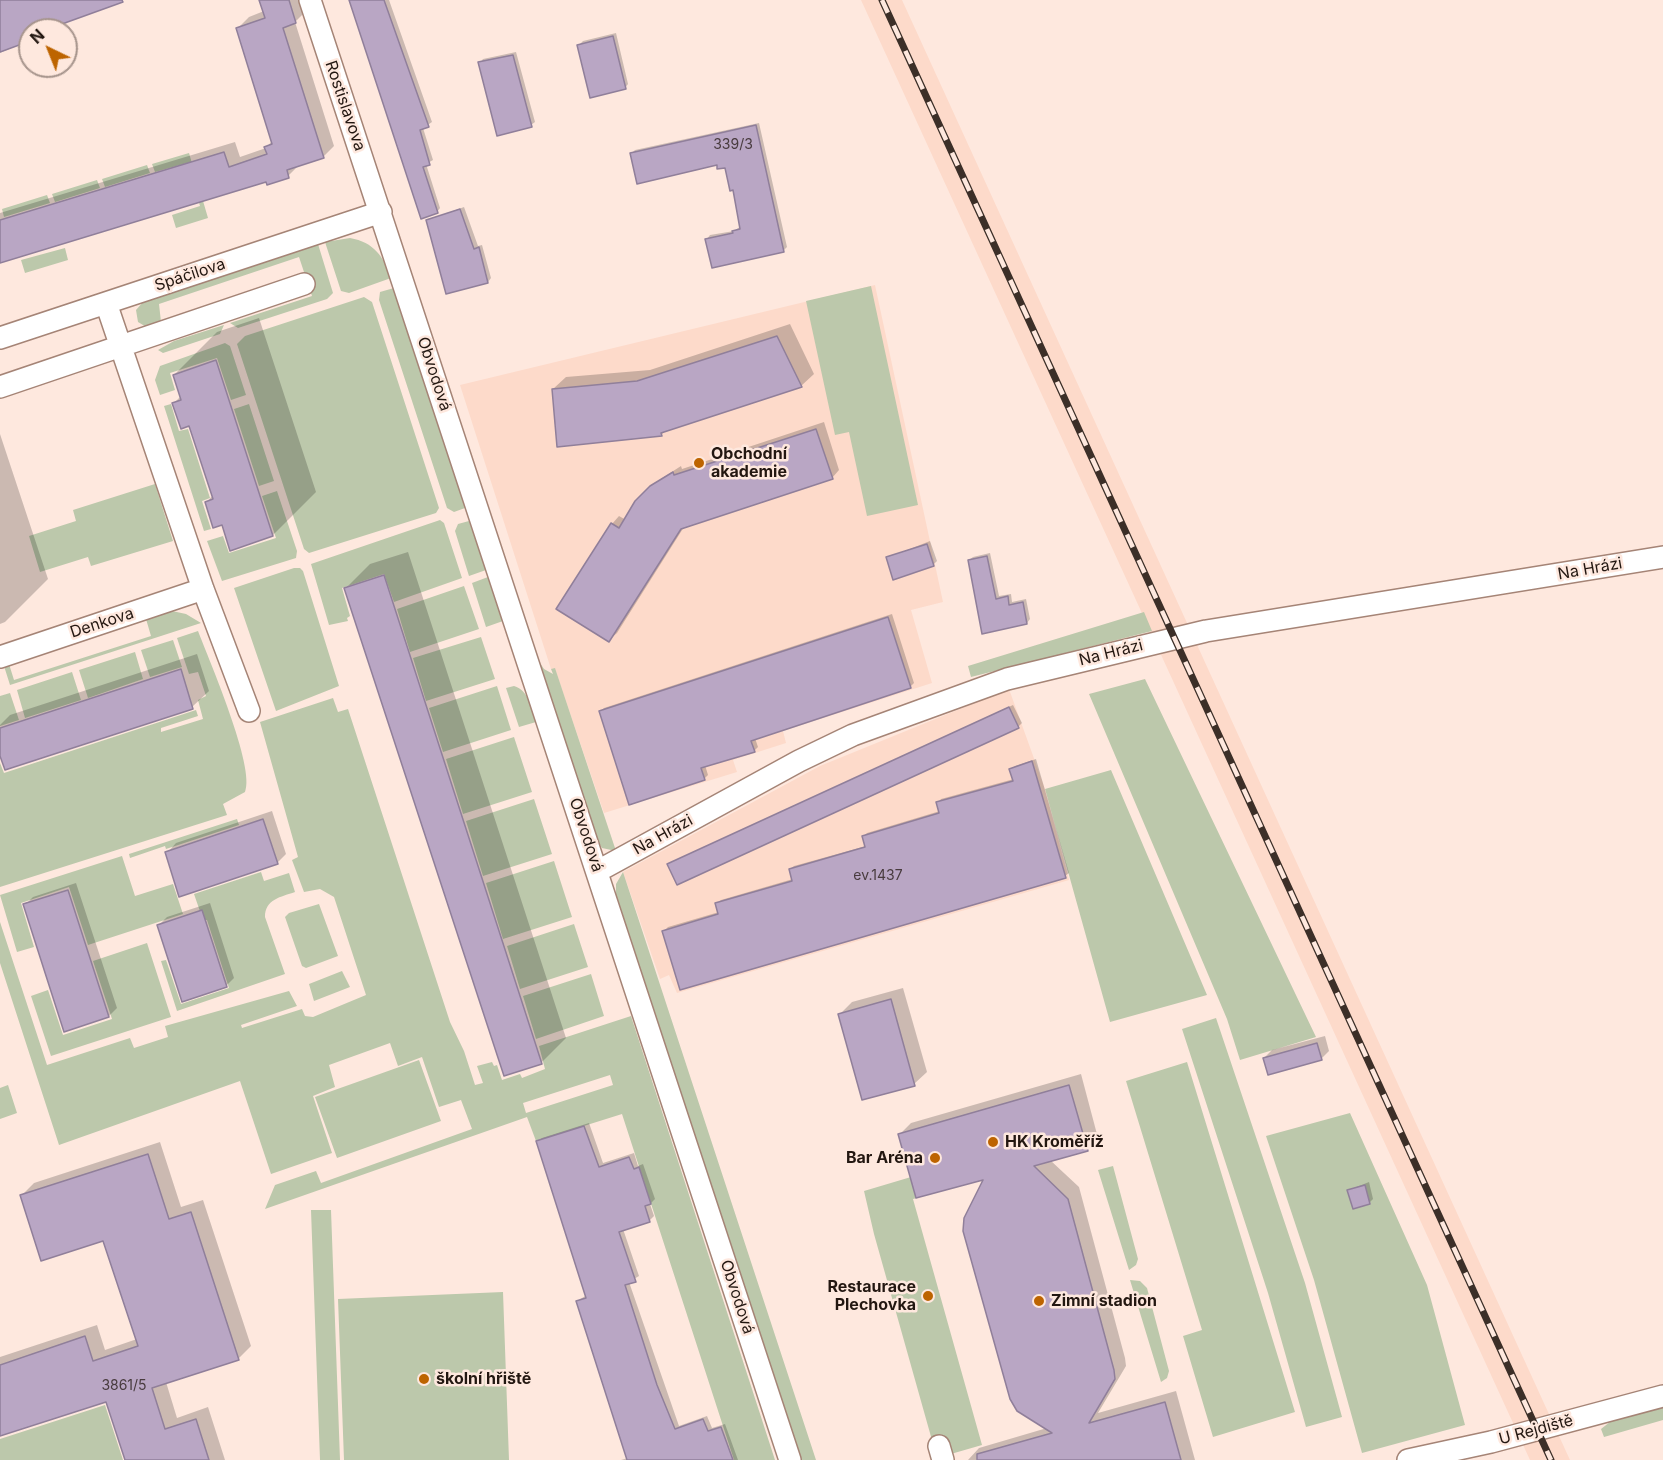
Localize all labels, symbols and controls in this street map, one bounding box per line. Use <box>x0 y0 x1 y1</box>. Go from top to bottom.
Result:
north arrow <box>18 18 78 78</box>
text: N <box>26 25 48 48</box>
street label: Rostislavova <box>321 58 369 154</box>
house number: 339/3 <box>713 137 753 153</box>
street label: Spáčilova <box>152 255 228 295</box>
street label: Obvodová <box>413 334 455 414</box>
place label: Obchodní akademie <box>711 444 787 482</box>
marker: Obchodní akademie <box>692 456 706 470</box>
street label: Na Hrázi <box>1556 554 1624 584</box>
street label: Denkova <box>68 604 136 642</box>
street label: Na Hrázi <box>1077 636 1145 670</box>
street label: Obvodová <box>565 795 607 875</box>
street label: Na Hrázi <box>630 811 696 859</box>
house number: ev.1437 <box>853 868 903 884</box>
place label: HK Kroměříž <box>1005 1132 1104 1152</box>
marker: HK Kroměříž <box>986 1135 1000 1149</box>
place label: Bar Aréna <box>846 1148 923 1168</box>
marker: Bar Aréna <box>928 1151 942 1165</box>
street label: Obvodová <box>716 1257 758 1337</box>
place label: Restaurace Plechovka <box>827 1277 916 1315</box>
marker: Restaurace Plechovka <box>921 1289 935 1303</box>
place label: Zimní stadion <box>1051 1291 1157 1311</box>
marker: Zimní stadion <box>1032 1294 1046 1308</box>
place label: školní hřiště <box>436 1369 531 1389</box>
marker: školní hřiště <box>417 1372 431 1386</box>
house number: 3861/5 <box>101 1378 147 1394</box>
street label: U Rejdiště <box>1497 1411 1575 1449</box>

